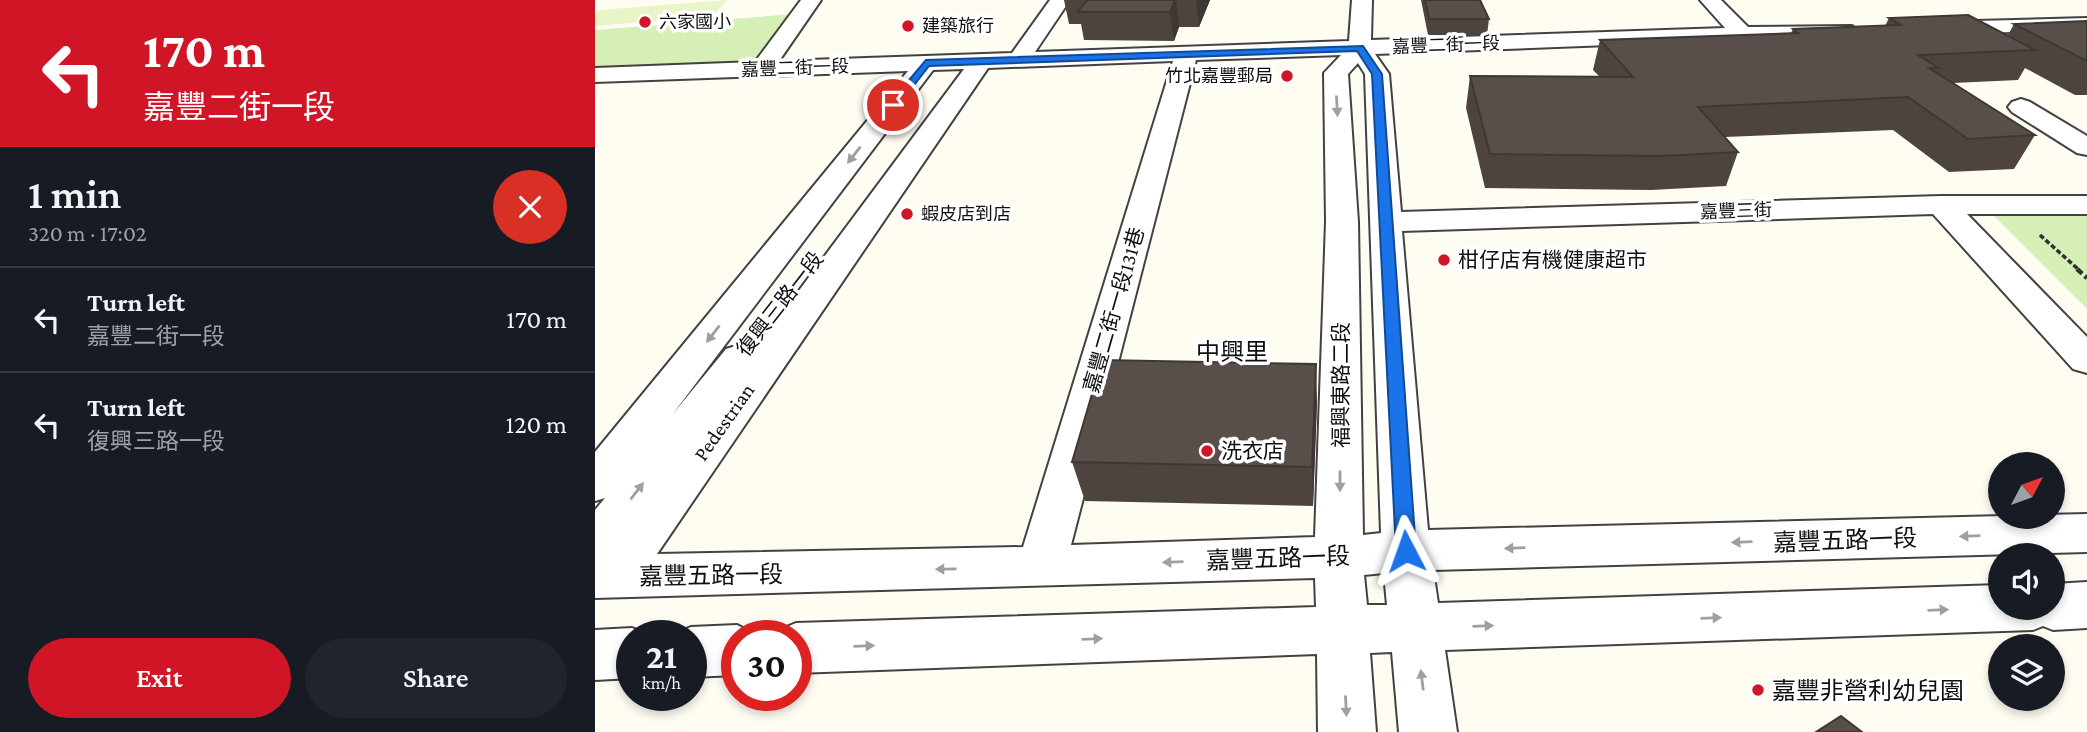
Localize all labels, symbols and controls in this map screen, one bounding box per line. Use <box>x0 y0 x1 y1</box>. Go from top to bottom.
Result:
place label: 六家國小 <box>659 12 731 32</box>
marker: 六家國小 <box>637 14 653 30</box>
place label: 建築旅行 <box>922 16 994 36</box>
marker: 建築旅行 <box>900 18 916 34</box>
text: 170 m <box>143 23 265 78</box>
icon: left <box>28 28 119 119</box>
street label: 嘉豐二街一段 <box>1392 33 1500 57</box>
street label: 嘉豐二街一段 <box>741 56 849 80</box>
place label: 竹北嘉豐郵局 <box>1165 66 1273 86</box>
marker: 竹北嘉豐郵局 <box>1279 68 1295 84</box>
pin <box>863 75 923 135</box>
icon: arrive <box>874 86 912 124</box>
text: 嘉豐二街一段 <box>143 89 335 125</box>
one-way arrow <box>1332 95 1343 117</box>
one-way arrow <box>846 146 861 164</box>
text: 1 min <box>28 170 121 217</box>
button: close <box>493 170 567 244</box>
street label: 嘉豐三街 <box>1700 200 1772 222</box>
place label: 蝦皮店到店 <box>921 204 1011 224</box>
marker: 蝦皮店到店 <box>899 206 915 222</box>
text: 320 m · 17:02 <box>28 220 147 246</box>
street label: 嘉豐二街一段131巷 <box>1079 225 1149 395</box>
street label: 復興三路一段 <box>732 247 828 361</box>
place label: 柑仔店有機健康超市 <box>1458 248 1647 272</box>
marker: 柑仔店有機健康超市 <box>1436 252 1452 268</box>
text: Turn left <box>87 288 185 317</box>
icon: left <box>28 301 66 339</box>
text: 170 m <box>506 305 567 334</box>
street label: 福興東路二段 <box>1329 322 1353 448</box>
text: 嘉豐二街一段 <box>87 323 225 349</box>
one-way arrow <box>706 325 721 343</box>
district label: 中興里 <box>1196 338 1268 365</box>
street label: Pedestrian <box>689 379 759 465</box>
text: Turn left <box>87 393 185 422</box>
icon: left <box>28 406 66 444</box>
text: 120 m <box>506 410 567 439</box>
text: 復興三路一段 <box>87 428 225 454</box>
place label: 洗衣店 <box>1221 439 1284 463</box>
marker: 洗衣店 <box>1199 443 1215 459</box>
north arrow <box>1988 452 2065 528</box>
map controls <box>1988 452 2065 711</box>
one-way arrow <box>1335 470 1346 492</box>
one-way arrow <box>629 483 644 501</box>
position arrow <box>1369 514 1443 588</box>
street label: 嘉豐五路一段 <box>1773 524 1917 556</box>
one-way arrow <box>1959 531 1981 542</box>
one-way arrow <box>1731 537 1753 548</box>
street label: 嘉豐五路一段 <box>1206 542 1350 574</box>
one-way arrow <box>1504 543 1526 554</box>
button: sound <box>1988 543 2065 620</box>
one-way arrow <box>1162 557 1184 568</box>
street label: 嘉豐五路一段 <box>639 560 783 590</box>
one-way arrow <box>934 563 956 575</box>
one-way arrow <box>1927 605 1949 616</box>
one-way arrow <box>1700 613 1722 624</box>
speed limit sign: 30 <box>721 620 812 711</box>
one-way arrow <box>1473 620 1495 631</box>
one-way arrow <box>1081 633 1103 645</box>
button: layers <box>1988 634 2065 711</box>
text: 21 <box>646 637 677 676</box>
button: Exit <box>28 638 291 718</box>
button: Share <box>305 638 567 718</box>
one-way arrow <box>854 641 876 652</box>
one-way arrow <box>1416 669 1427 691</box>
text: km/h <box>642 673 681 693</box>
place label: 嘉豐非營利幼兒園 <box>1772 677 1964 704</box>
marker: 嘉豐非營利幼兒園 <box>1750 682 1766 698</box>
one-way arrow <box>1340 695 1351 717</box>

